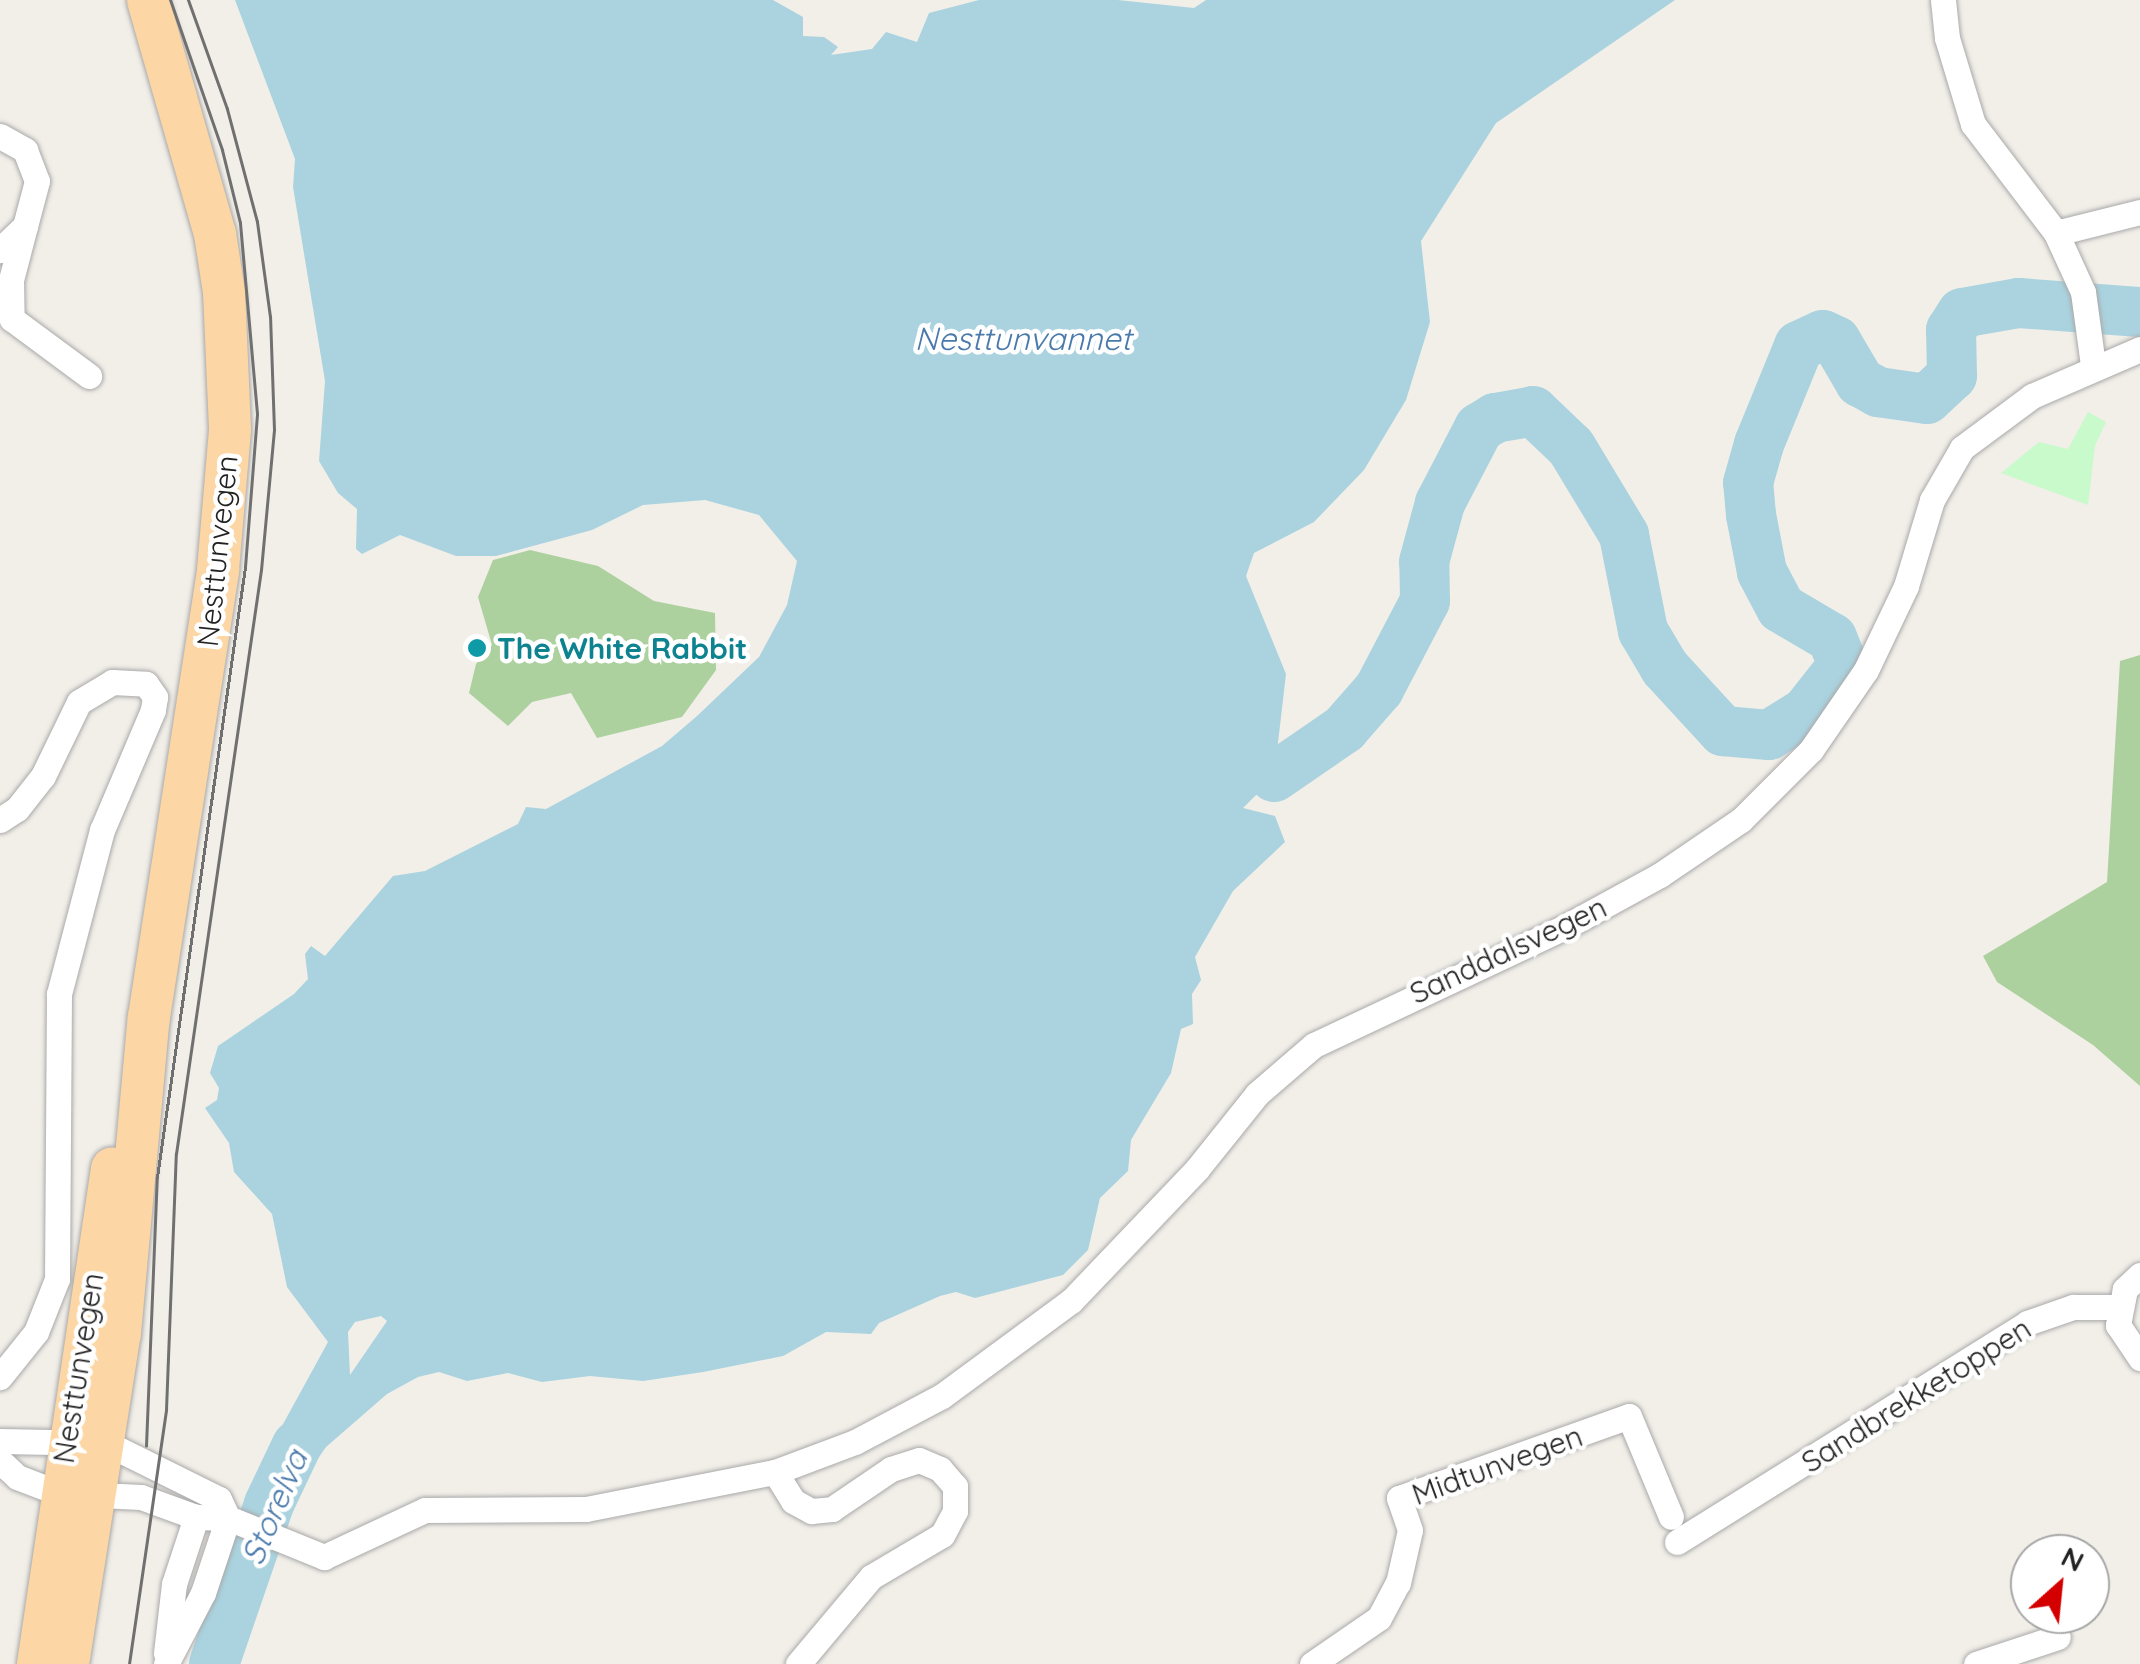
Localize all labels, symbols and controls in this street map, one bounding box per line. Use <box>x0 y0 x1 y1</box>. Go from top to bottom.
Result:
water label: Nesttunvannet <box>915 319 1131 357</box>
street label: Nesttunvegen <box>189 453 245 649</box>
place label: The White Rabbit <box>497 630 747 666</box>
marker: The White Rabbit <box>466 637 488 659</box>
street label: Sanddalsvegen <box>1404 889 1612 1011</box>
street label: Nesttunvegen <box>45 1270 111 1466</box>
street label: Sandbrekketoppen <box>1795 1310 2037 1480</box>
street label: Midtunvegen <box>1407 1418 1587 1512</box>
water label: Storelva <box>233 1444 315 1570</box>
north arrow <box>2010 1534 2110 1634</box>
text: N <box>2056 1538 2090 1579</box>

